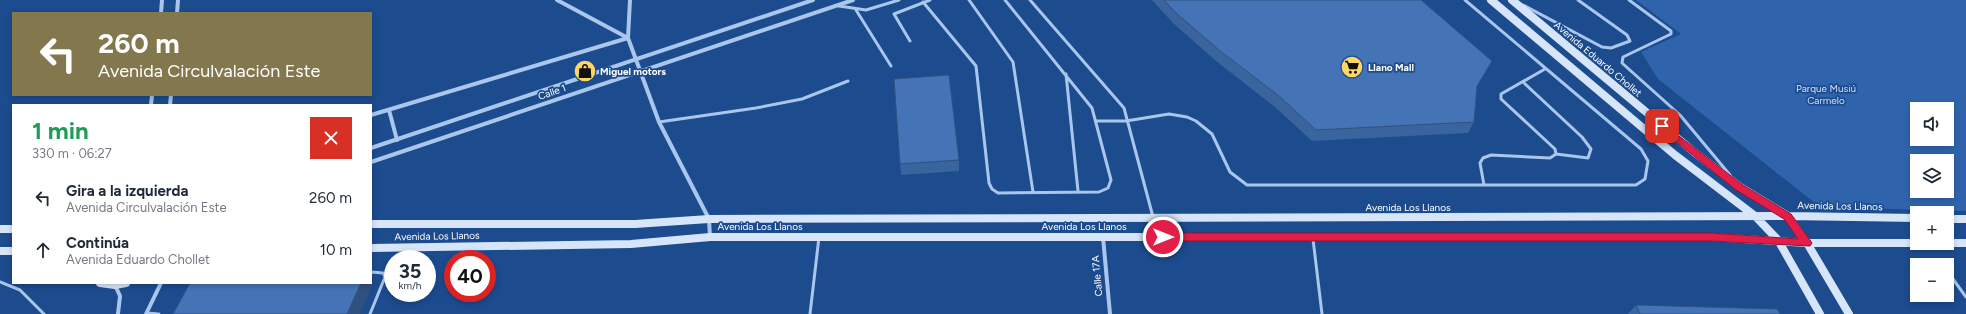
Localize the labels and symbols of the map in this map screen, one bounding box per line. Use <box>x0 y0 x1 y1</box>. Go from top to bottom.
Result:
street label: Avenida Eduardo Chollet <box>1551 18 1645 100</box>
supermarket icon: Llano Mall <box>1339 54 1365 80</box>
shop icon: Miguel motors <box>572 58 598 84</box>
place label: Llano Mall <box>1368 61 1414 74</box>
place label: Miguel motors <box>600 65 666 78</box>
street label: Calle 1 <box>536 81 568 103</box>
park label: Parque Musiú Carmelo <box>1796 82 1856 107</box>
pin <box>1645 109 1679 143</box>
street label: Avenida Los Llanos <box>1797 199 1883 213</box>
street label: Avenida Los Llanos <box>1365 201 1451 214</box>
position arrow <box>1142 216 1184 258</box>
street label: Avenida Los Llanos <box>717 220 803 233</box>
street label: Avenida Los Llanos <box>1041 220 1127 233</box>
street label: Avenida Los Llanos <box>394 229 480 243</box>
speed limit sign: 40 <box>444 250 496 302</box>
street label: Calle 17A <box>1089 255 1105 297</box>

